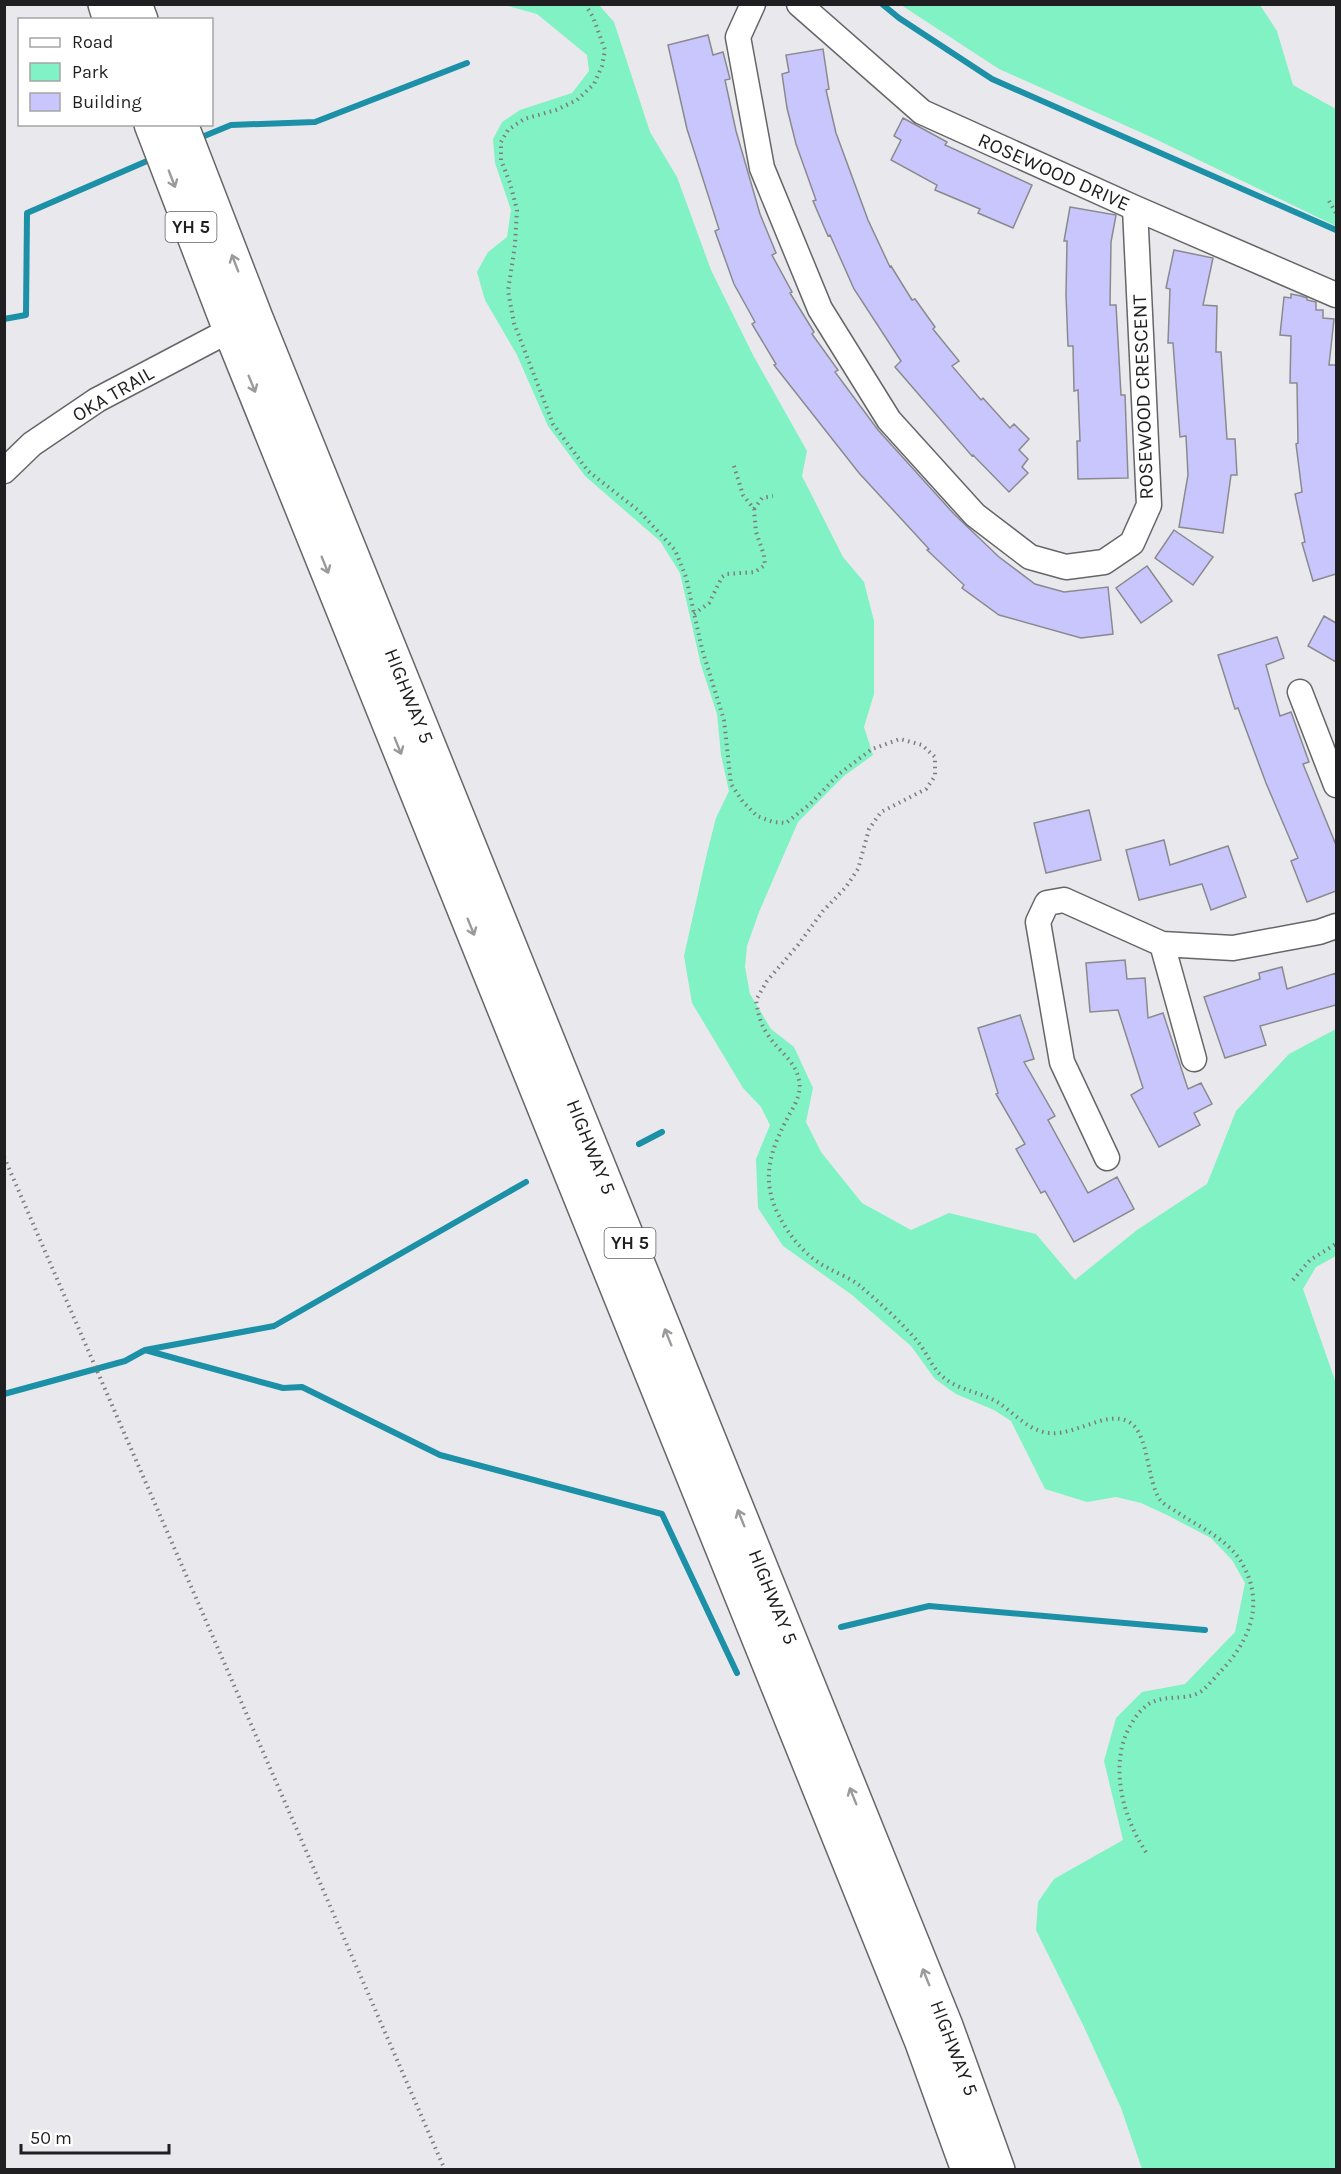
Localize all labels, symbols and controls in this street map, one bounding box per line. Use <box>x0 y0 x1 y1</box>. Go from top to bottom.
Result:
legend <box>18 18 213 126</box>
text: Road <box>72 31 113 53</box>
text: Park <box>72 61 109 83</box>
text: Building <box>72 91 142 113</box>
street label: ROSEWOOD DRIVE <box>975 128 1133 216</box>
one-way arrow <box>167 169 178 188</box>
road number: YH 5 <box>166 212 216 242</box>
one-way arrow <box>229 255 240 273</box>
street label: ROSEWOOD CRESCENT <box>1128 294 1158 500</box>
street label: OKA TRAIL <box>68 361 158 426</box>
one-way arrow <box>247 374 258 393</box>
one-way arrow <box>320 555 331 574</box>
street label: HIGHWAY 5 <box>380 645 438 747</box>
one-way arrow <box>393 736 404 754</box>
one-way arrow <box>466 917 477 935</box>
street label: HIGHWAY 5 <box>562 1096 620 1198</box>
road number: YH 5 <box>604 1228 656 1258</box>
one-way arrow <box>662 1329 673 1347</box>
one-way arrow <box>735 1509 746 1528</box>
street label: HIGHWAY 5 <box>744 1546 802 1648</box>
one-way arrow <box>847 1788 858 1806</box>
one-way arrow <box>920 1968 931 1987</box>
street label: HIGHWAY 5 <box>925 1997 983 2099</box>
scale bar <box>21 2117 170 2155</box>
text: 50 m <box>30 2127 72 2149</box>

